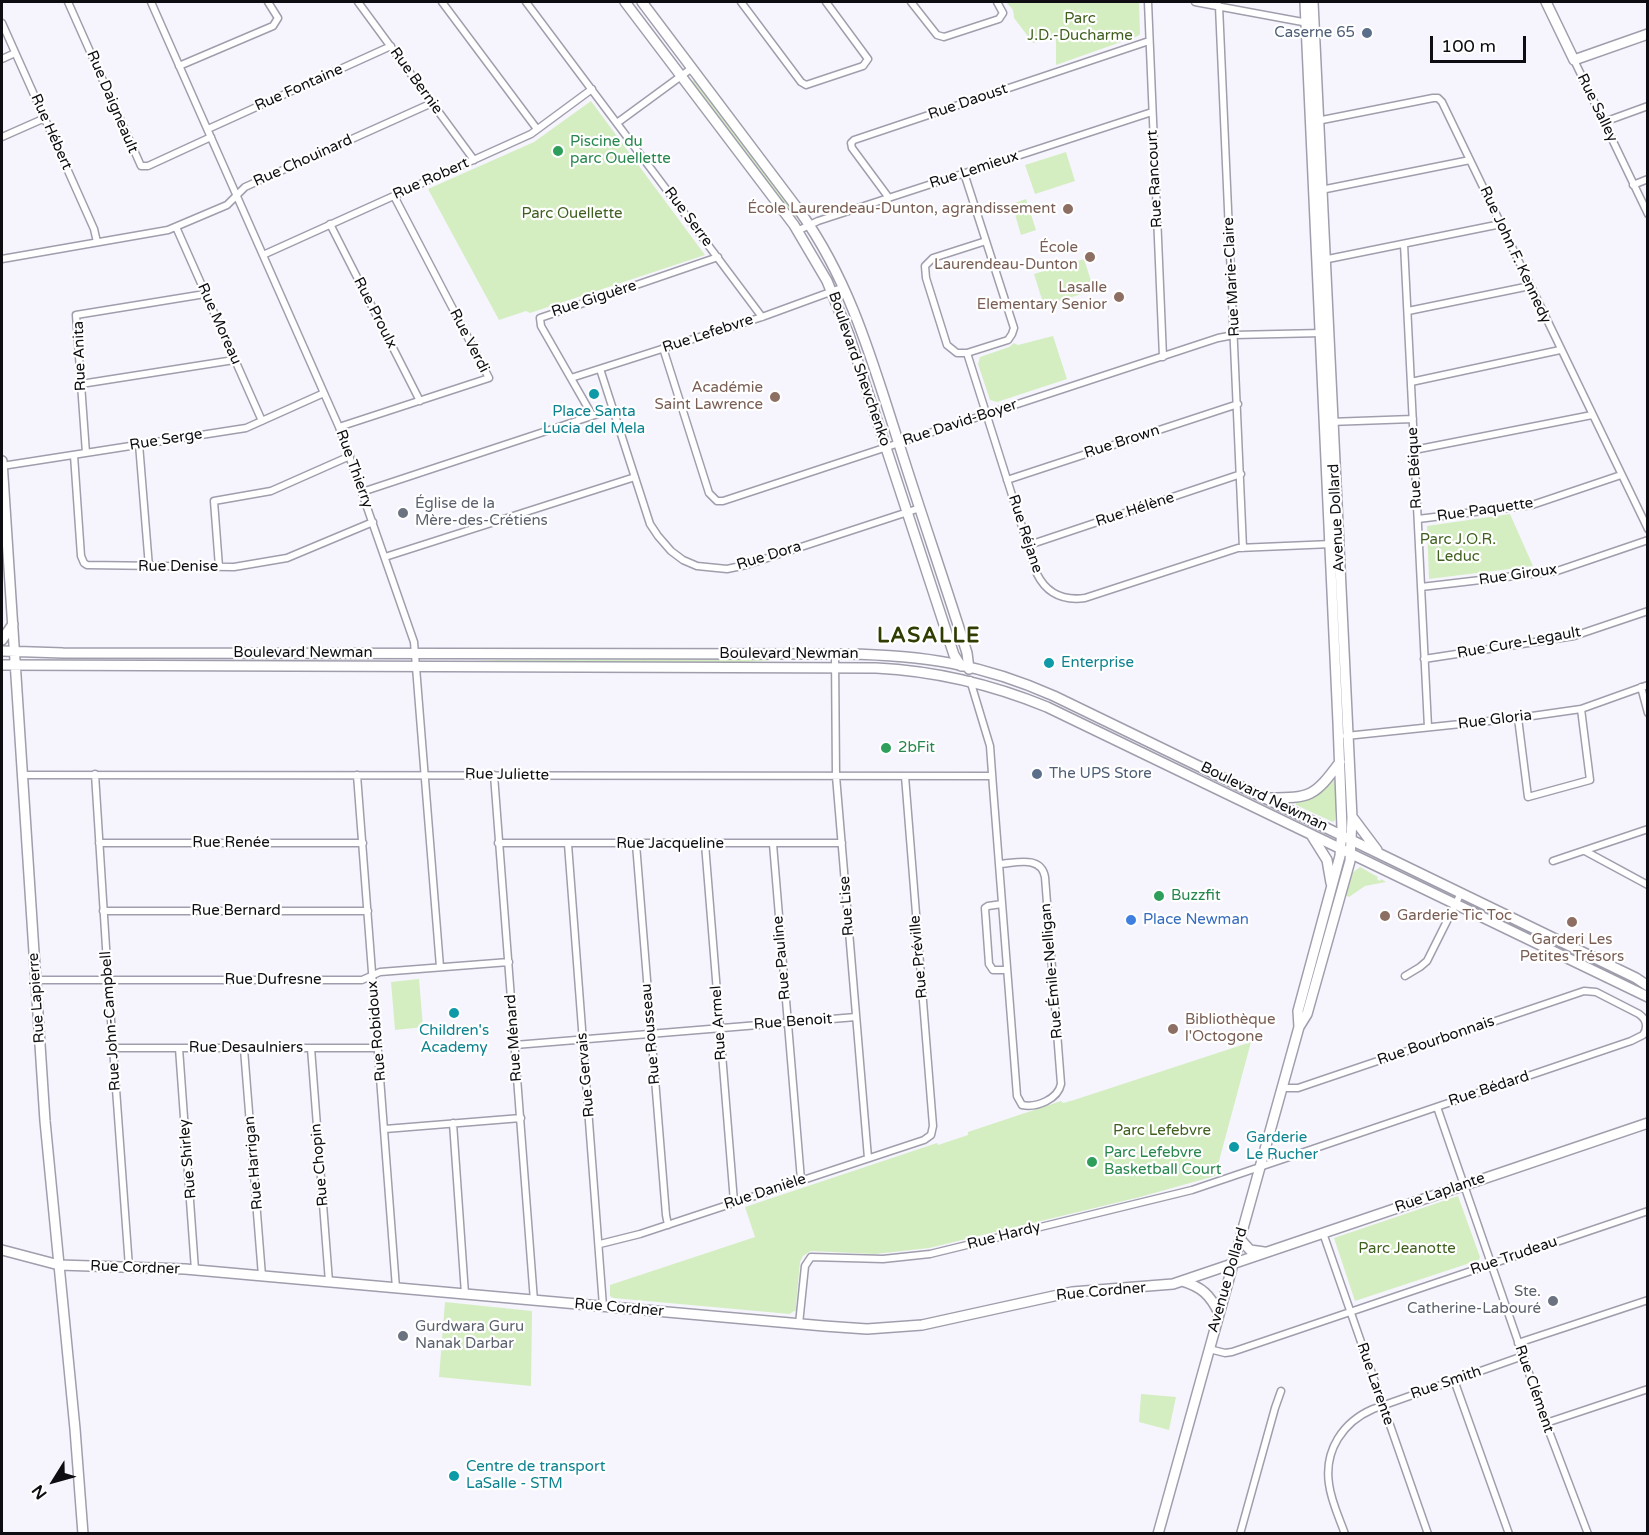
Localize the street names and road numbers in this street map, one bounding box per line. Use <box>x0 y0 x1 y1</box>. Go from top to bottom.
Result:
street label: Rue Bernie <box>386 44 446 118</box>
street label: Rue Daigneault <box>82 48 142 156</box>
street label: Rue Fontaine <box>252 61 346 115</box>
street label: Rue Salley <box>1573 71 1621 145</box>
street label: Rue Daoust <box>926 80 1010 124</box>
street label: Rue Hébert <box>26 91 76 173</box>
street label: Rue Rancourt <box>1143 130 1167 228</box>
street label: Rue Chouinard <box>251 131 355 191</box>
street label: Rue Lemieux <box>927 147 1021 193</box>
street label: Rue Robert <box>390 154 472 204</box>
street label: Rue Serre <box>660 184 716 250</box>
street label: Rue John F. Kennedy <box>1475 184 1555 326</box>
street label: Rue Marie-Claire <box>1220 217 1244 337</box>
street label: Rue Proulx <box>349 274 401 352</box>
street label: Rue Giguère <box>549 277 639 321</box>
street label: Rue Moreau <box>193 281 245 367</box>
street label: Boulevard Shevchenko <box>824 289 894 449</box>
street label: Rue Verdi <box>445 306 493 376</box>
street label: Rue Lefebvre <box>660 311 756 357</box>
street label: Rue Anita <box>70 321 90 391</box>
street label: Rue David-Boyer <box>900 396 1020 450</box>
street label: Rue Brown <box>1082 421 1162 463</box>
street label: Rue Serge <box>128 425 204 455</box>
street label: Rue Thierry <box>331 427 377 511</box>
street label: Rue Béique <box>1404 427 1426 509</box>
street label: Avenue Dollard <box>1325 463 1349 573</box>
street label: Rue Hélène <box>1093 489 1177 531</box>
street label: Rue Réjane <box>1004 493 1046 575</box>
street label: Rue Paquette <box>1436 494 1534 526</box>
street label: Rue Dora <box>735 538 803 574</box>
street label: Rue Denise <box>138 558 218 576</box>
street label: Rue Giroux <box>1478 561 1558 589</box>
street label: Rue Cure-Legault <box>1456 623 1582 663</box>
street label: Boulevard Newman <box>233 644 373 662</box>
street label: Boulevard Newman <box>719 645 859 663</box>
street label: Rue Gloria <box>1457 707 1533 733</box>
street label: Boulevard Newman <box>1197 758 1331 836</box>
street label: Rue Juliette <box>465 765 549 785</box>
street label: Rue Renée <box>192 834 270 852</box>
street label: Rue Jacqueline <box>616 835 724 853</box>
street label: Rue Lise <box>836 875 858 937</box>
street label: Rue Bernard <box>191 902 281 920</box>
street label: Rue Émile-Nelligan <box>1037 902 1067 1040</box>
street label: Rue Pauline <box>769 915 795 1001</box>
street label: Rue Préville <box>906 915 932 999</box>
street label: Rue John-Campbell <box>97 950 125 1092</box>
street label: Rue Lapierre <box>25 952 49 1044</box>
street label: Rue Dufresne <box>224 971 322 989</box>
street label: Rue Robidoux <box>364 980 390 1082</box>
street label: Rue Rousseau <box>638 983 664 1085</box>
street label: Rue Armel <box>707 985 731 1061</box>
street label: Rue Ménard <box>502 994 526 1082</box>
street label: Rue Benoit <box>753 1010 833 1034</box>
street label: Rue Bourbonnais <box>1375 1013 1497 1069</box>
street label: Rue Gervais <box>573 1032 599 1118</box>
street label: Rue Desaulniers <box>189 1039 303 1057</box>
street label: Rue Bédard <box>1446 1067 1532 1111</box>
street label: Rue Harrigan <box>241 1115 267 1211</box>
street label: Rue Shirley <box>176 1118 200 1200</box>
street label: Rue Chopin <box>307 1123 333 1207</box>
street label: Rue Laplante <box>1393 1169 1487 1217</box>
street label: Rue Danièle <box>722 1170 808 1214</box>
street label: Rue Hardy <box>965 1218 1043 1254</box>
street label: Avenue Dollard <box>1204 1225 1252 1335</box>
street label: Rue Trudeau <box>1468 1233 1560 1279</box>
street label: Rue Cordner <box>90 1257 180 1279</box>
street label: Rue Cordner <box>1055 1279 1147 1305</box>
street label: Rue Cordner <box>573 1295 665 1321</box>
street label: Rue Larente <box>1352 1340 1398 1428</box>
street label: Rue Clément <box>1511 1343 1557 1435</box>
street label: Rue Smith <box>1408 1362 1484 1404</box>

